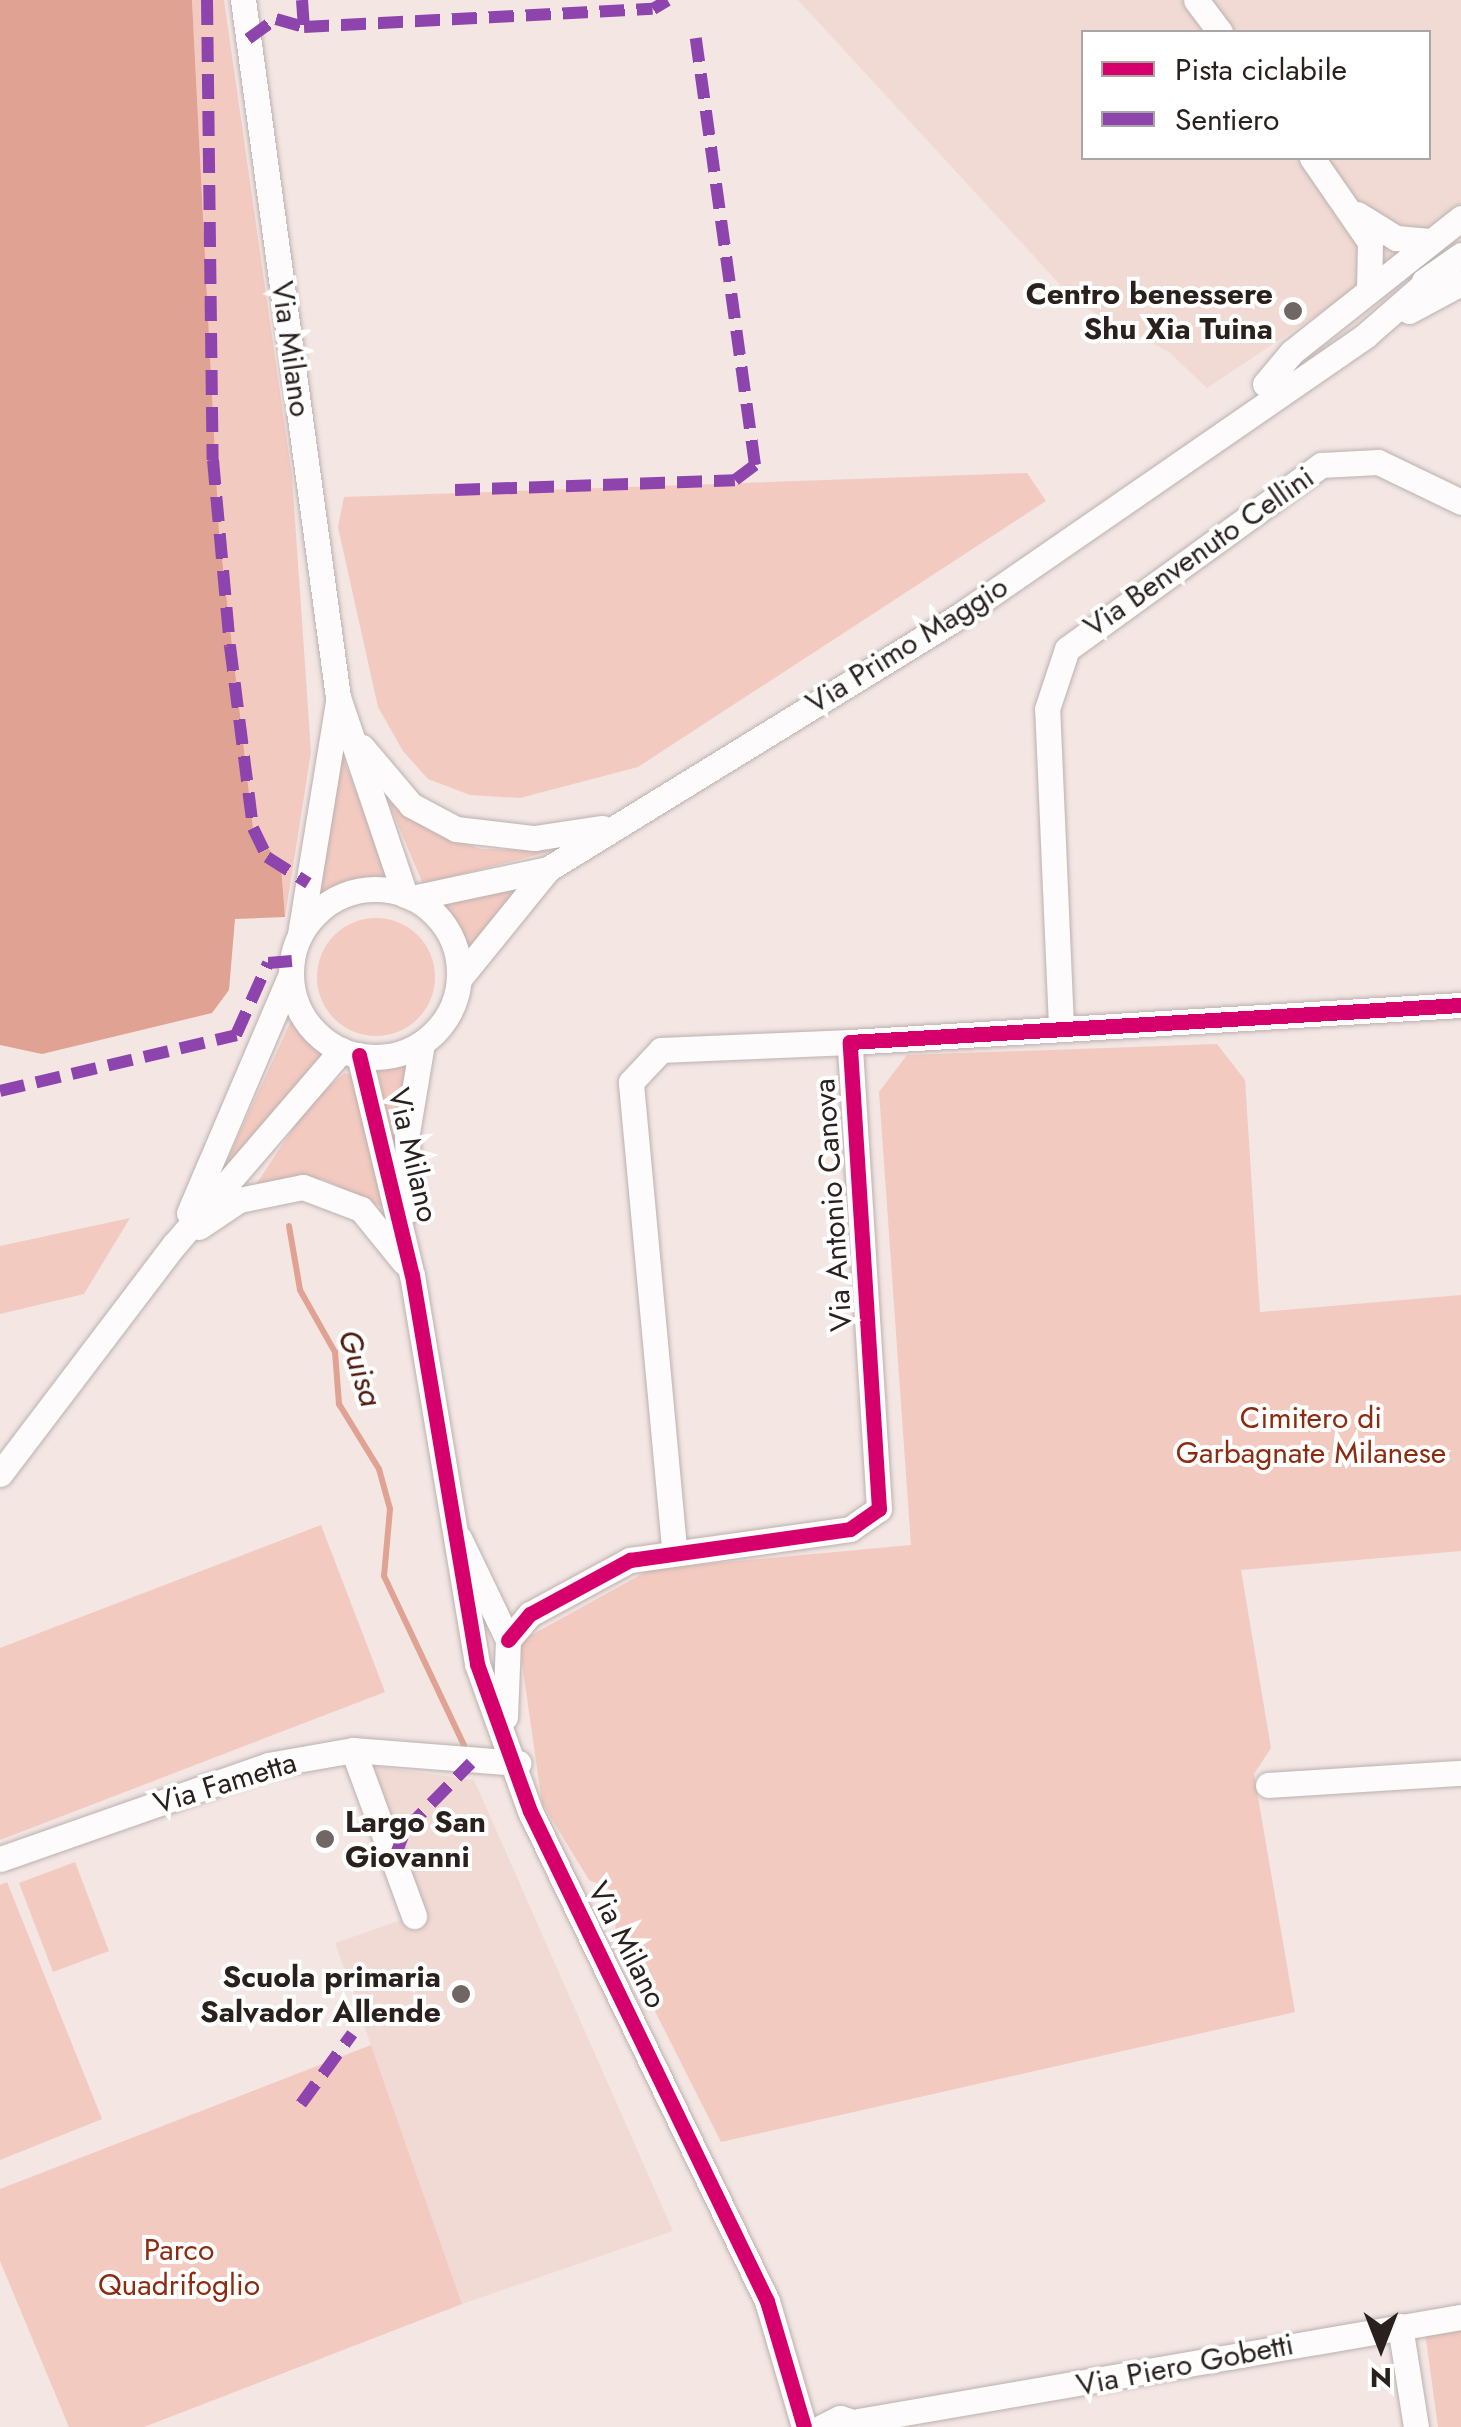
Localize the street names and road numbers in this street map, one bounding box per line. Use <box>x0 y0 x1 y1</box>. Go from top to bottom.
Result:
street label: Via Milano <box>264 279 318 419</box>
street label: Via Benvenuto Cellini <box>1077 459 1321 645</box>
street label: Via Primo Maggio <box>800 569 1014 721</box>
street label: Via Antonio Canova <box>806 1077 860 1333</box>
street label: Via Milano <box>380 1084 446 1226</box>
street label: Via Fametta <box>149 1744 301 1822</box>
street label: Via Milano <box>580 1876 674 2014</box>
street label: Via Piero Gobetti <box>1073 2326 1297 2404</box>

